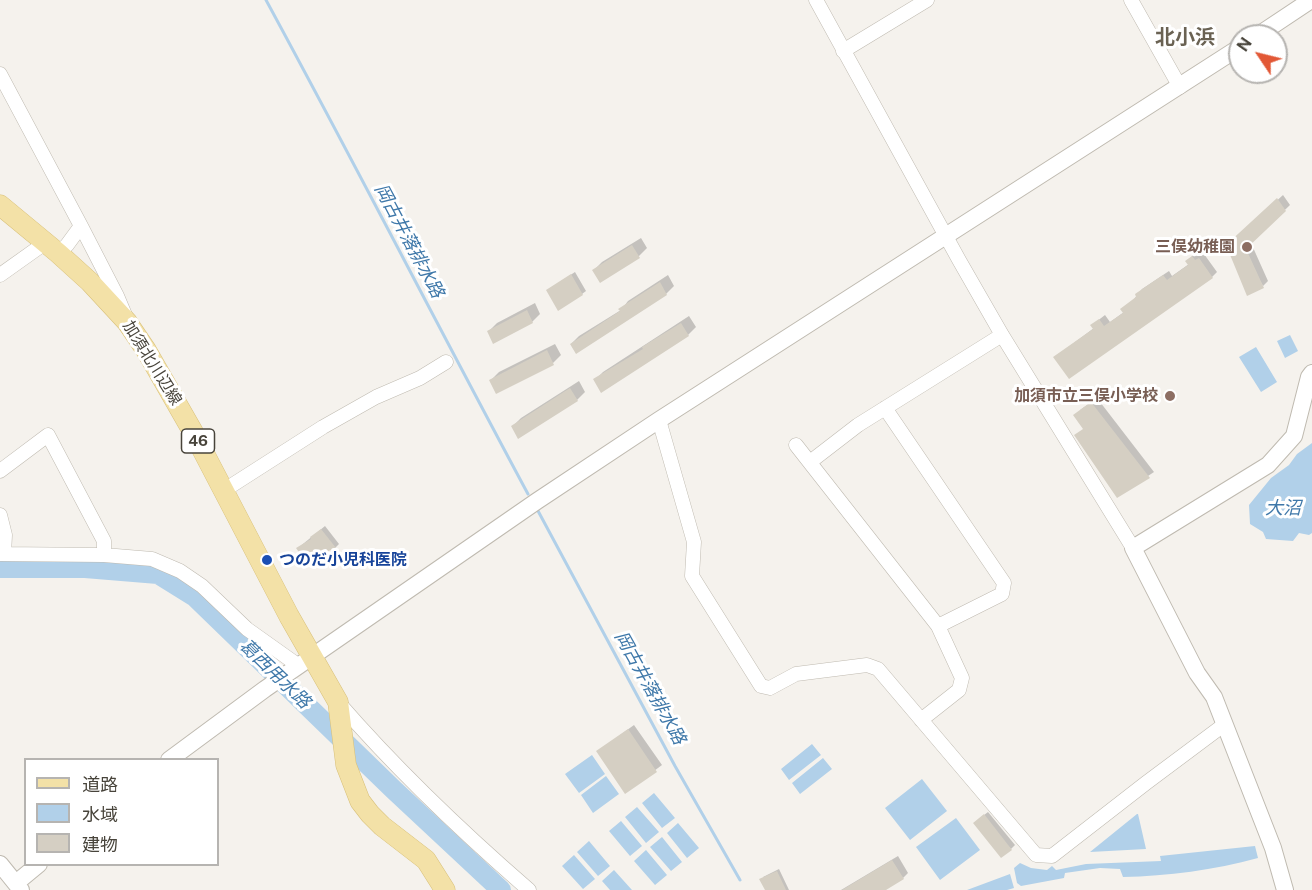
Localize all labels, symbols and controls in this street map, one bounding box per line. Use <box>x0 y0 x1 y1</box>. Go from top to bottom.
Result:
north arrow <box>1228 24 1288 84</box>
district label: 北小浜 <box>1155 26 1215 50</box>
text: N <box>1233 34 1256 55</box>
water label: 岡古井落排水路 <box>370 180 448 302</box>
place label: 三俣幼稚園 <box>1155 237 1235 257</box>
marker: 三俣幼稚園 <box>1240 240 1254 254</box>
street label: 加須北川辺線 <box>118 317 186 409</box>
place label: 加須市立三俣小学校 <box>1014 386 1158 406</box>
marker: 加須市立三俣小学校 <box>1163 389 1177 403</box>
road number: 46 <box>182 429 214 453</box>
water label: 大沼 <box>1265 497 1301 519</box>
place label: つのだ小児科医院 <box>279 550 407 570</box>
marker: つのだ小児科医院 <box>260 553 274 567</box>
water label: 岡古井落排水路 <box>610 628 690 748</box>
water label: 葛西用水路 <box>235 635 315 713</box>
legend <box>24 758 219 866</box>
text: 道路 <box>82 774 118 795</box>
text: 水域 <box>82 804 118 825</box>
text: 建物 <box>82 834 118 855</box>

